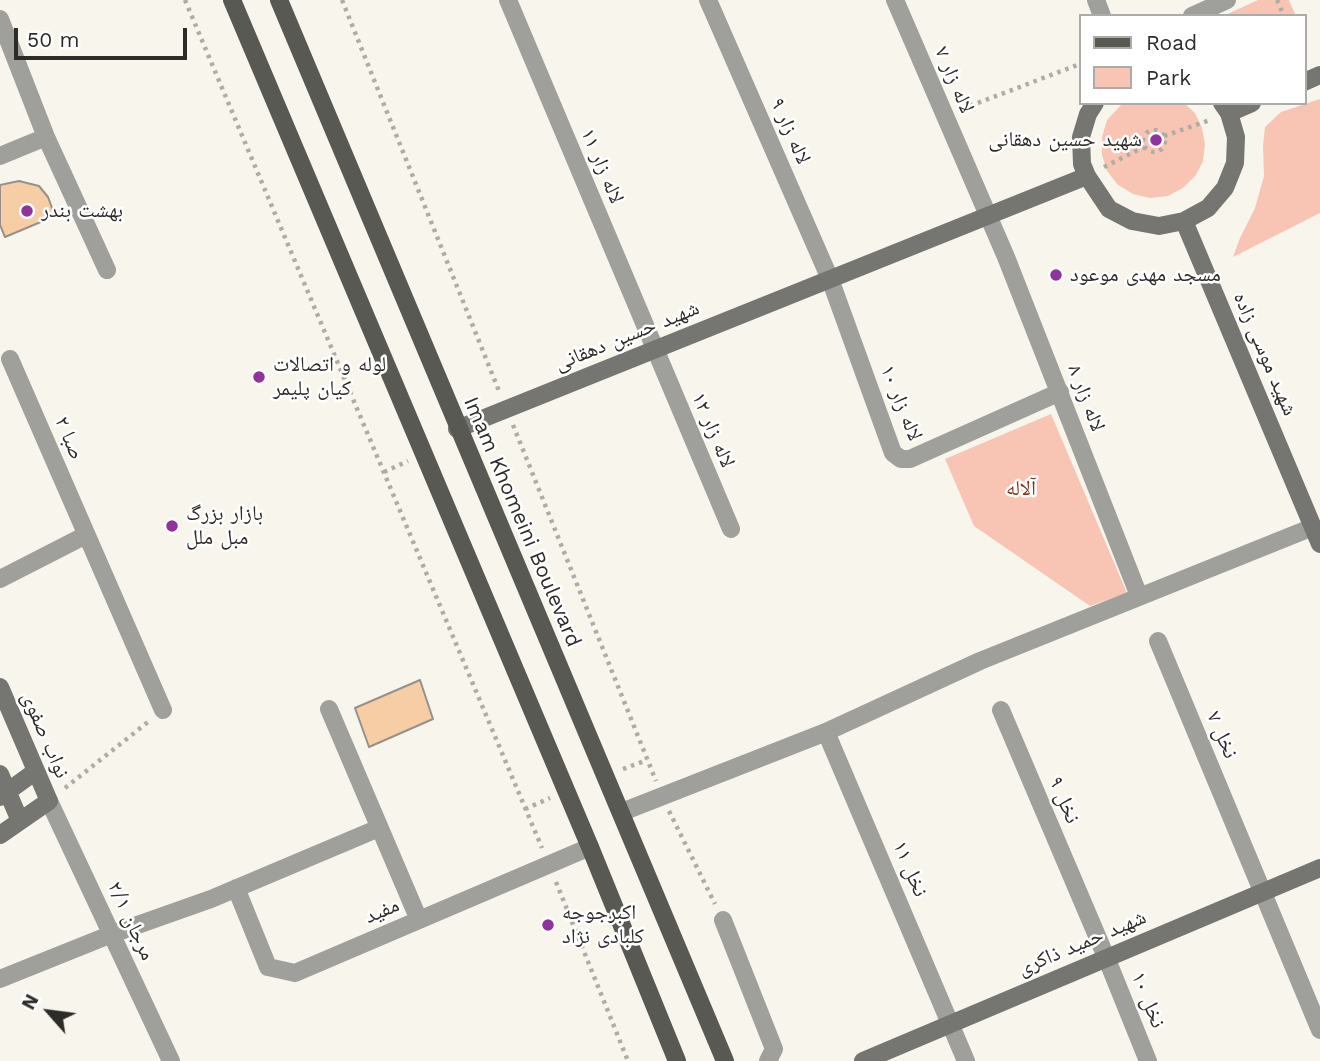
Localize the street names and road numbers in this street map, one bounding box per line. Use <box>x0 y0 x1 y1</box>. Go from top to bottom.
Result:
street label: لاله زار ۷ <box>929 43 979 117</box>
street label: لاله زار ۹ <box>764 94 816 168</box>
street label: لاله زار ۱۱ <box>575 125 629 207</box>
street label: شهید موسی زاده <box>1228 288 1302 420</box>
street label: شهید حسین دهقانی <box>551 296 703 376</box>
street label: لاله زار ۸ <box>1062 361 1110 435</box>
street label: لاله زار ۱۰ <box>874 362 928 444</box>
street label: لاله زار ۱۲ <box>686 389 740 471</box>
street label: Imam Khomeini Boulevard <box>458 393 586 651</box>
street label: صبا ۲ <box>49 413 89 463</box>
street label: نواب صفوی <box>16 688 74 782</box>
street label: نخل ۷ <box>1201 708 1243 762</box>
street label: نخل ۹ <box>1043 773 1085 827</box>
street label: نخل ۱۱ <box>887 837 933 901</box>
street label: مرجان ۲/۱ <box>102 878 160 964</box>
street label: مفید <box>361 893 403 929</box>
street label: شهید حمید ذاکری <box>1014 905 1150 981</box>
street label: نخل ۱۰ <box>1125 968 1171 1032</box>

